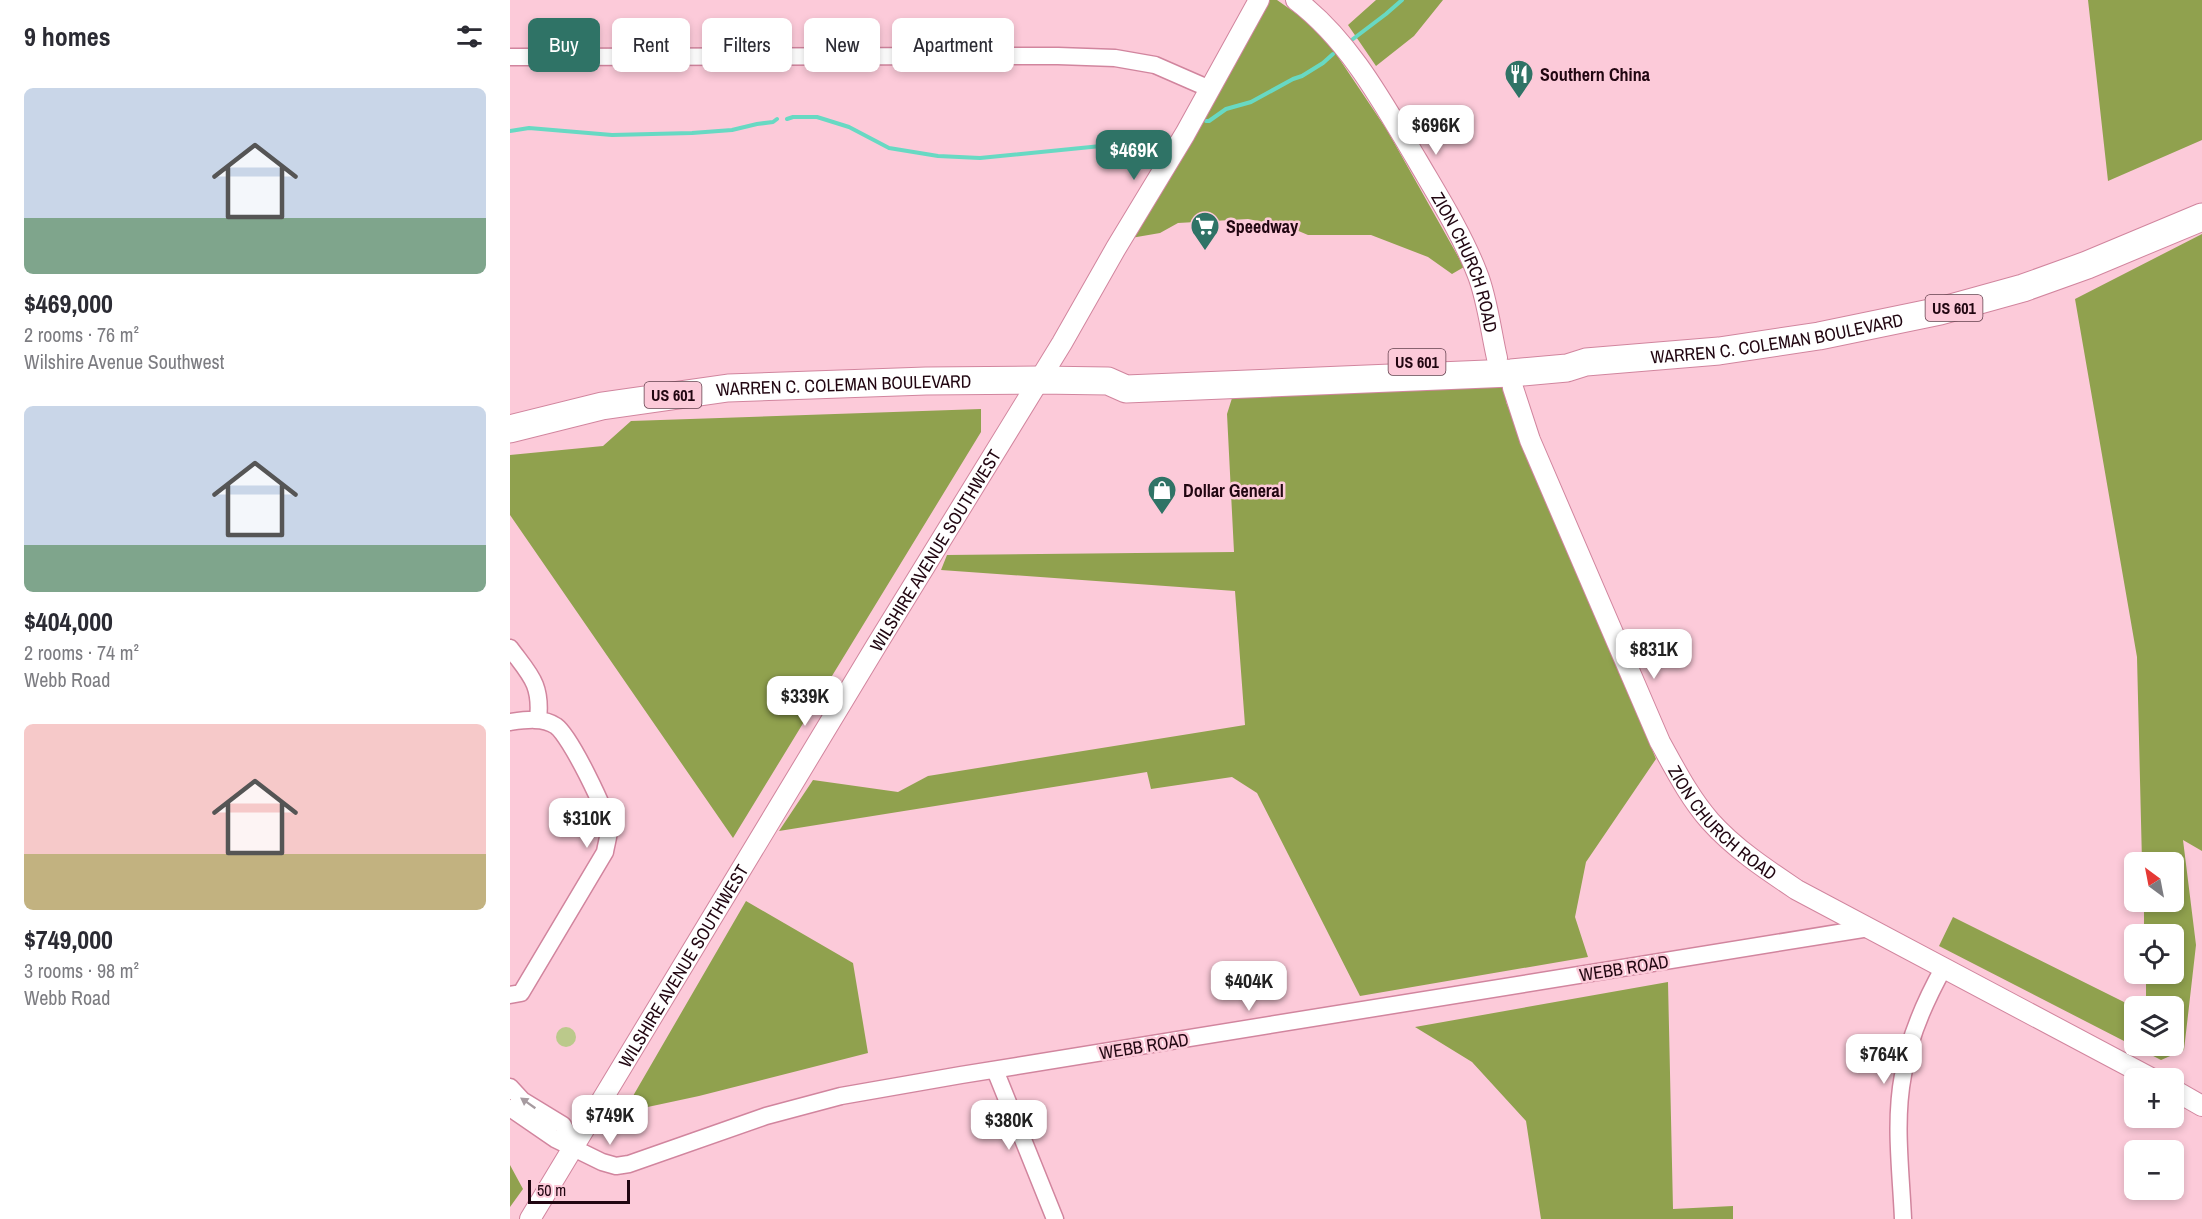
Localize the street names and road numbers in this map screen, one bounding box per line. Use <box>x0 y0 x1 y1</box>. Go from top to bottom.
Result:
street label: ZION CHURCH ROAD <box>1426 187 1504 334</box>
road number: US 601 <box>1926 295 1982 321</box>
street label: WARREN C. COLEMAN BOULEVARD <box>1650 306 1905 369</box>
road number: US 601 <box>1388 349 1446 375</box>
street label: WARREN C. COLEMAN BOULEVARD <box>715 368 971 402</box>
road number: US 601 <box>644 382 702 408</box>
street label: WILSHIRE AVENUE SOUTHWEST <box>863 444 1006 656</box>
street label: ZION CHURCH ROAD <box>1663 761 1782 885</box>
street label: WILSHIRE AVENUE SOUTHWEST <box>612 859 754 1072</box>
street label: WEBB ROAD <box>1577 949 1671 987</box>
street label: WEBB ROAD <box>1097 1027 1191 1065</box>

